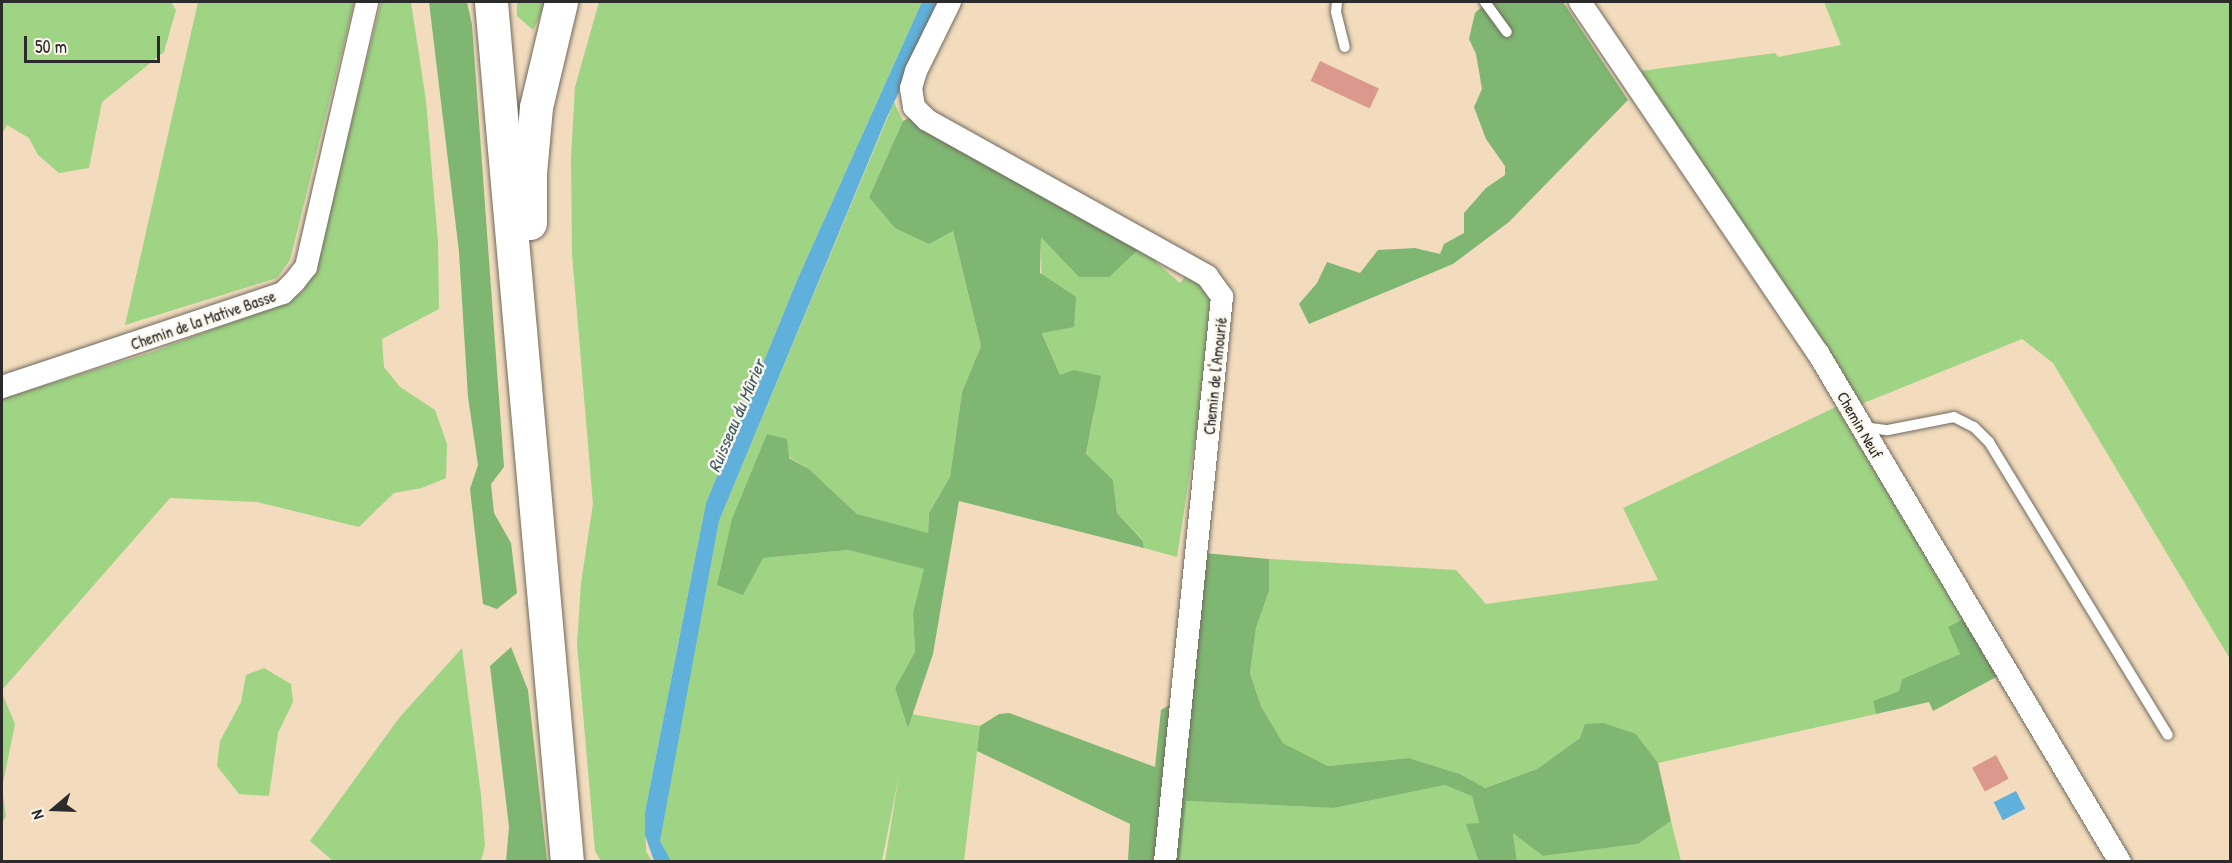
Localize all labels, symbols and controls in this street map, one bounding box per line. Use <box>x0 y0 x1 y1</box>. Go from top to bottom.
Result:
scale bar <box>27 24 164 62</box>
text: 50 m <box>35 34 67 59</box>
street label: Chemin de la Mative Basse <box>128 286 278 354</box>
street label: Chemin de l'Amourié <box>1199 316 1231 436</box>
water label: Ruisseau du Mûrier <box>704 356 770 476</box>
street label: Chemin Neuf <box>1833 388 1887 462</box>
north arrow <box>24 779 84 839</box>
text: N <box>25 807 49 822</box>

